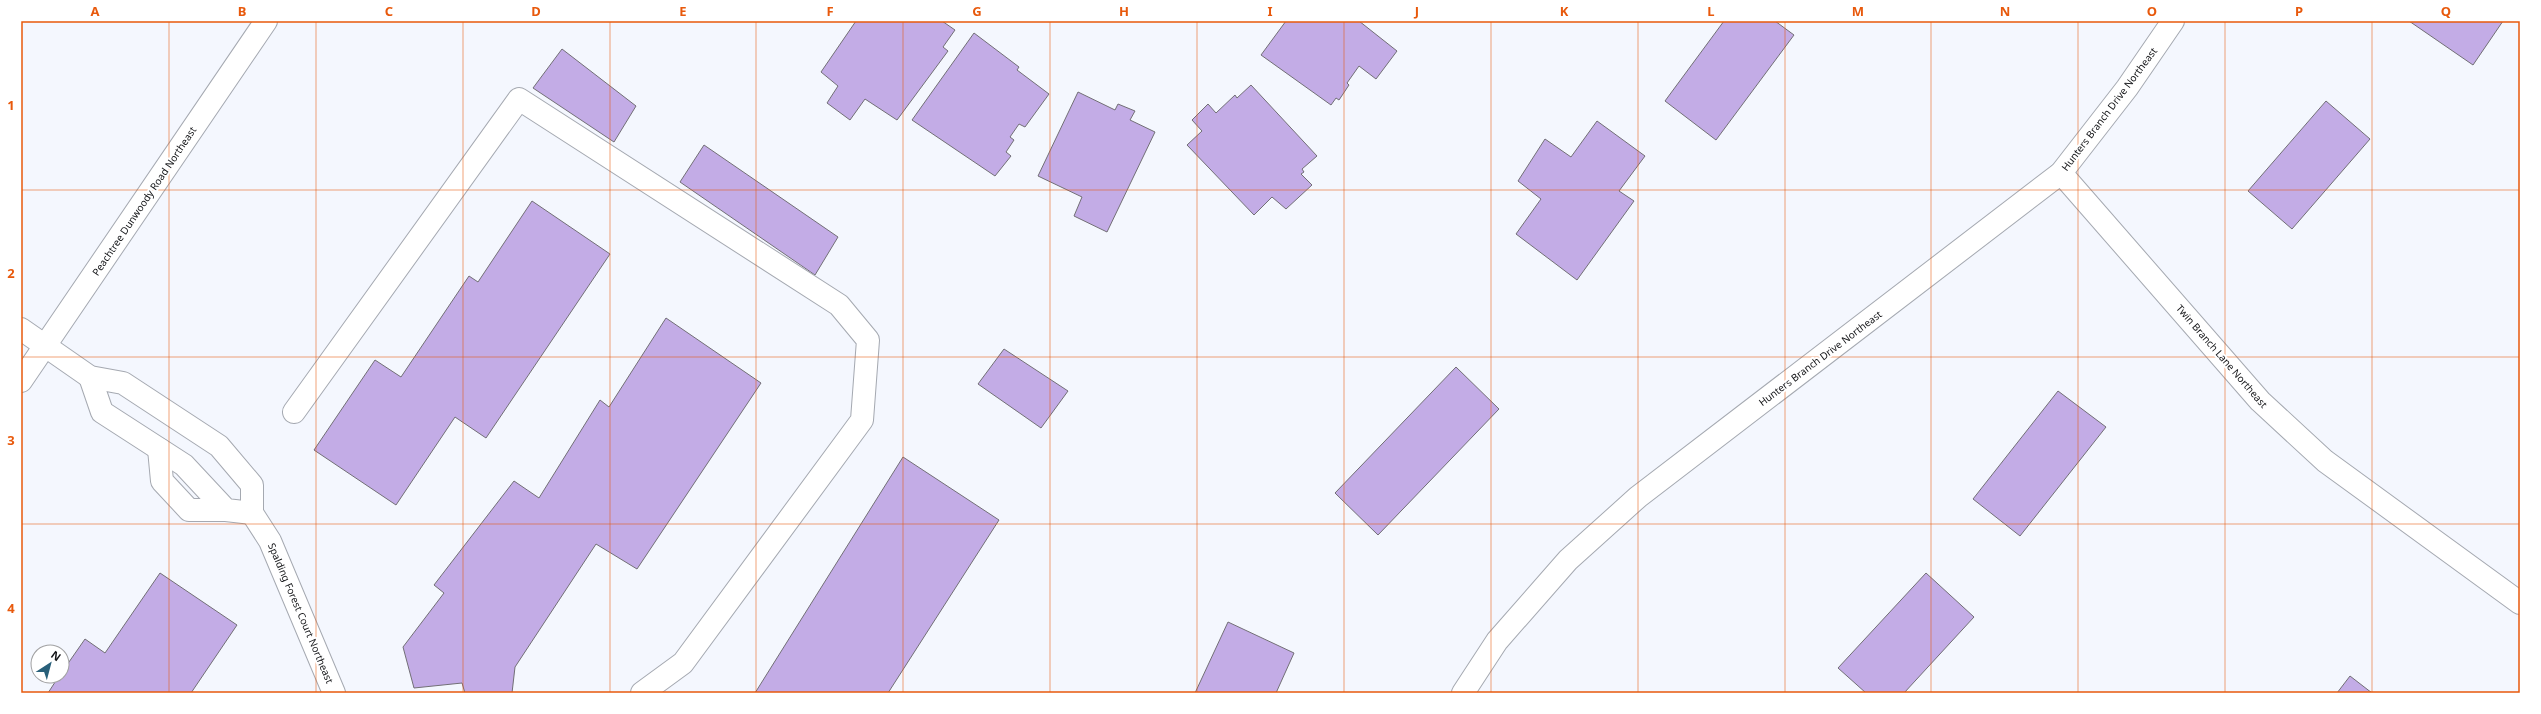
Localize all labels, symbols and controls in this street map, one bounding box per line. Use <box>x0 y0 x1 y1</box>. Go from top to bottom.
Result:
text: A <box>91 2 100 20</box>
text: B <box>238 2 246 20</box>
text: C <box>385 2 393 20</box>
text: D <box>531 2 541 20</box>
text: E <box>679 2 687 20</box>
text: F <box>826 2 834 20</box>
text: G <box>972 2 982 20</box>
text: H <box>1119 2 1129 20</box>
text: I <box>1267 2 1273 20</box>
text: J <box>1414 2 1419 20</box>
text: K <box>1560 2 1569 20</box>
text: L <box>1707 2 1715 20</box>
text: M <box>1852 2 1864 20</box>
text: N <box>2000 2 2010 20</box>
text: O <box>2147 2 2157 20</box>
text: P <box>2295 2 2303 20</box>
text: Q <box>2441 2 2451 20</box>
street label: Hunters Branch Drive Northeast <box>2058 44 2160 173</box>
text: 1 <box>7 96 15 114</box>
street label: Peachtree Dunwoody Road Northeast <box>89 123 200 278</box>
text: 2 <box>7 264 15 282</box>
street label: Twin Branch Lane Northeast <box>2173 301 2271 411</box>
street label: Hunters Branch Drive Northeast <box>1756 307 1885 409</box>
text: 3 <box>7 431 15 449</box>
street label: Spalding Forest Court Northeast <box>265 541 337 686</box>
text: 4 <box>7 599 15 617</box>
north arrow <box>30 644 70 684</box>
text: N <box>48 647 64 664</box>

